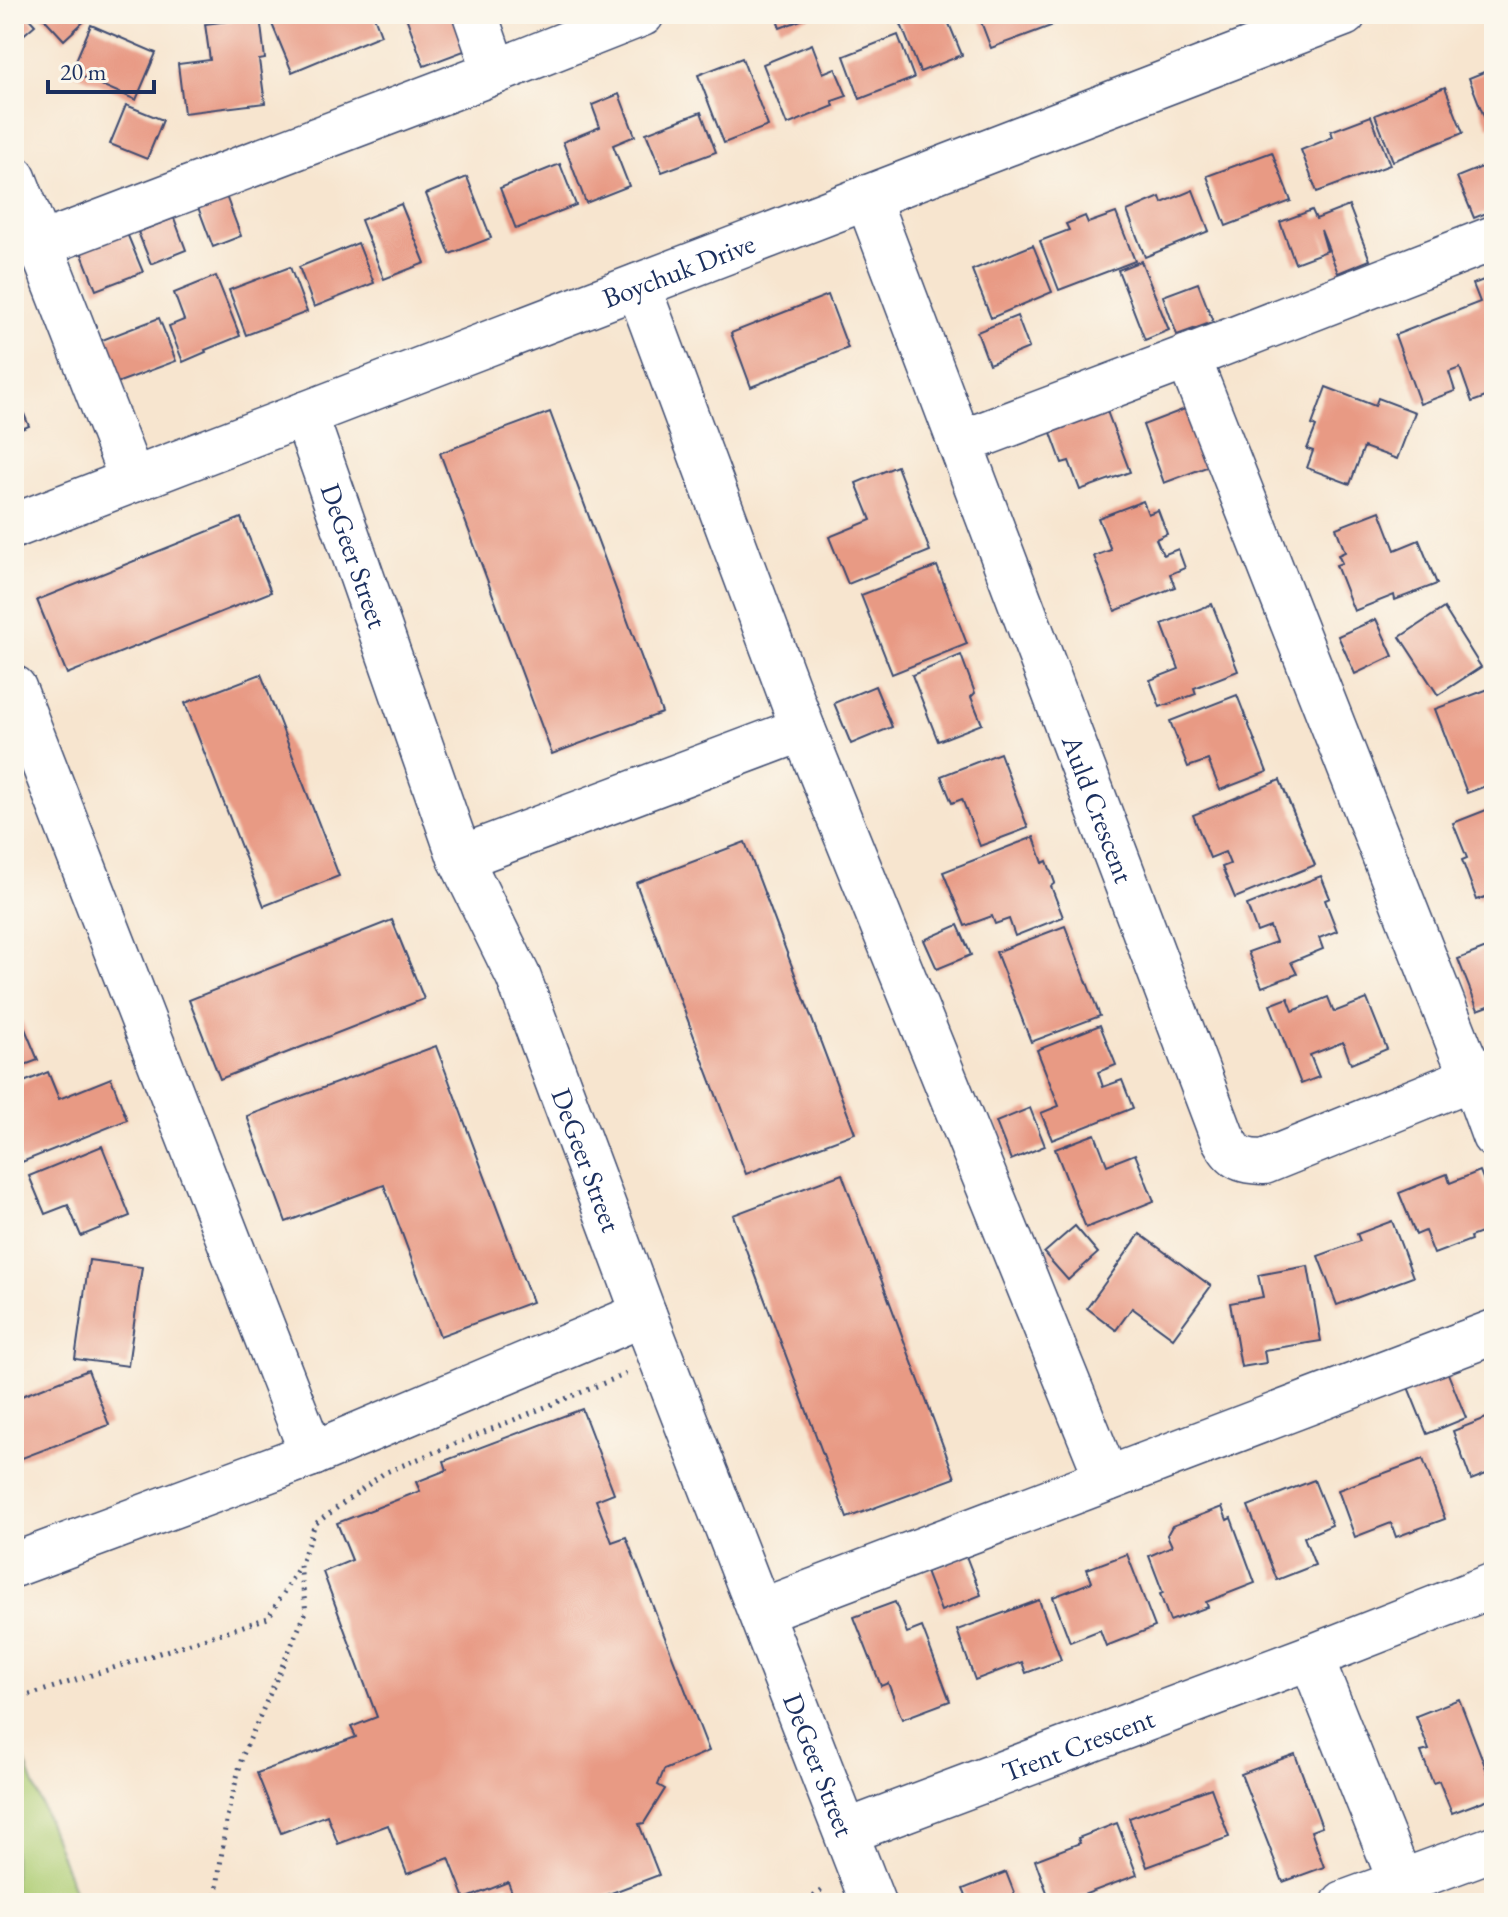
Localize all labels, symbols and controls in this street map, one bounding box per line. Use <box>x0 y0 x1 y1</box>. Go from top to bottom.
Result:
scale bar <box>48 44 154 94</box>
text: 20 m <box>60 56 107 87</box>
street label: Boychuk Drive <box>597 225 760 316</box>
street label: DeGeer Street <box>313 479 396 633</box>
street label: Auld Crescent <box>1054 729 1143 888</box>
street label: DeGeer Street <box>543 1083 630 1237</box>
street label: DeGeer Street <box>775 1688 863 1842</box>
street label: Trent Crescent <box>997 1700 1160 1790</box>

